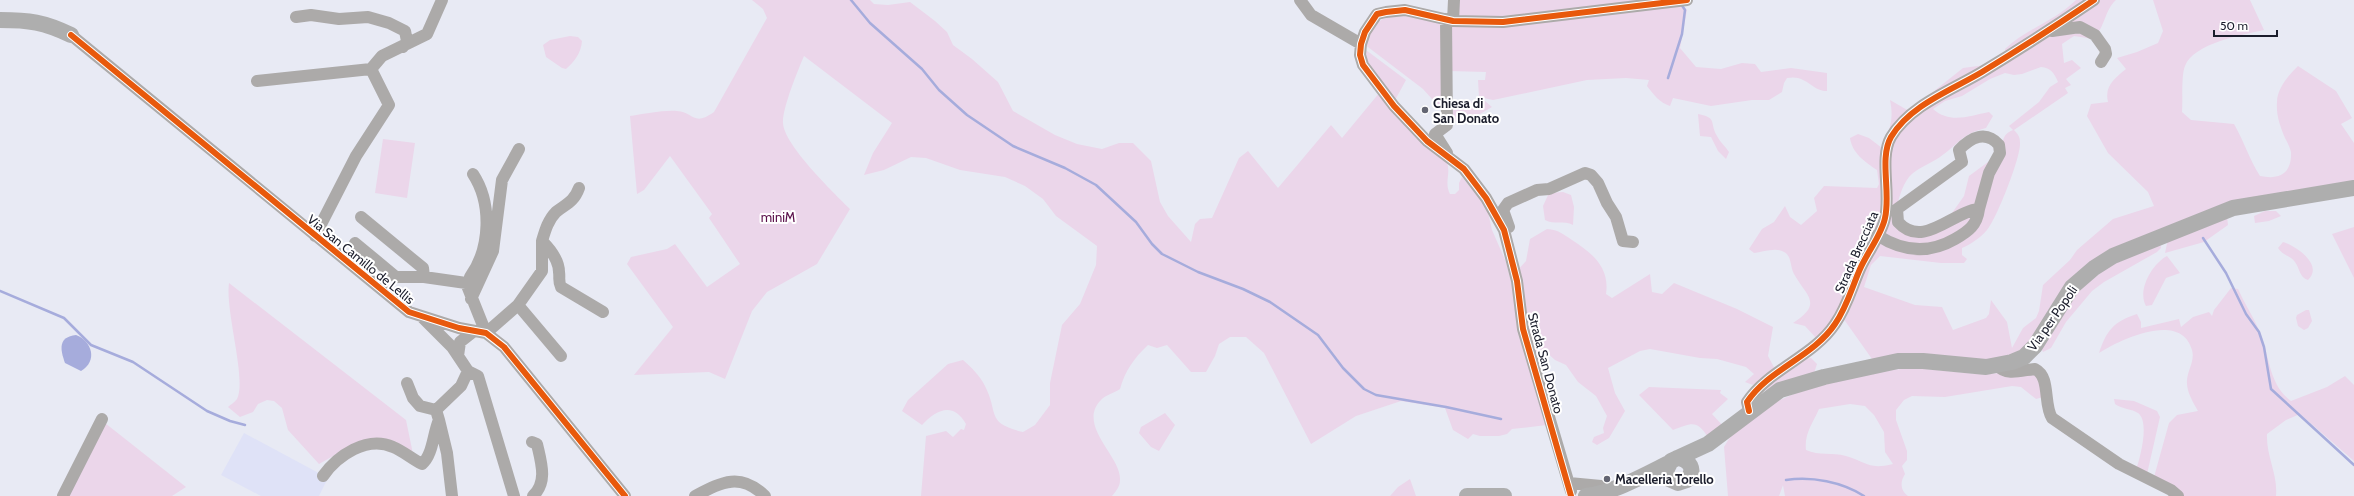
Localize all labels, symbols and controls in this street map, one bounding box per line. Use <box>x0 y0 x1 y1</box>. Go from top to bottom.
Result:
scale bar <box>2214 12 2277 38</box>
text: 50 m <box>2220 18 2248 33</box>
place label: Chiesa di San Donato <box>1433 95 1500 126</box>
marker: Chiesa di San Donato <box>1420 105 1430 115</box>
street label: Strada Brecciata <box>1831 208 1881 295</box>
park label: miniM <box>761 209 795 225</box>
street label: Via San Camillo de Lellis <box>304 211 418 307</box>
street label: Via per Popoli <box>2024 282 2080 354</box>
street label: Strada San Donato <box>1525 311 1567 415</box>
place label: Macelleria Torello <box>1615 471 1714 487</box>
marker: Macelleria Torello <box>1602 474 1612 484</box>

